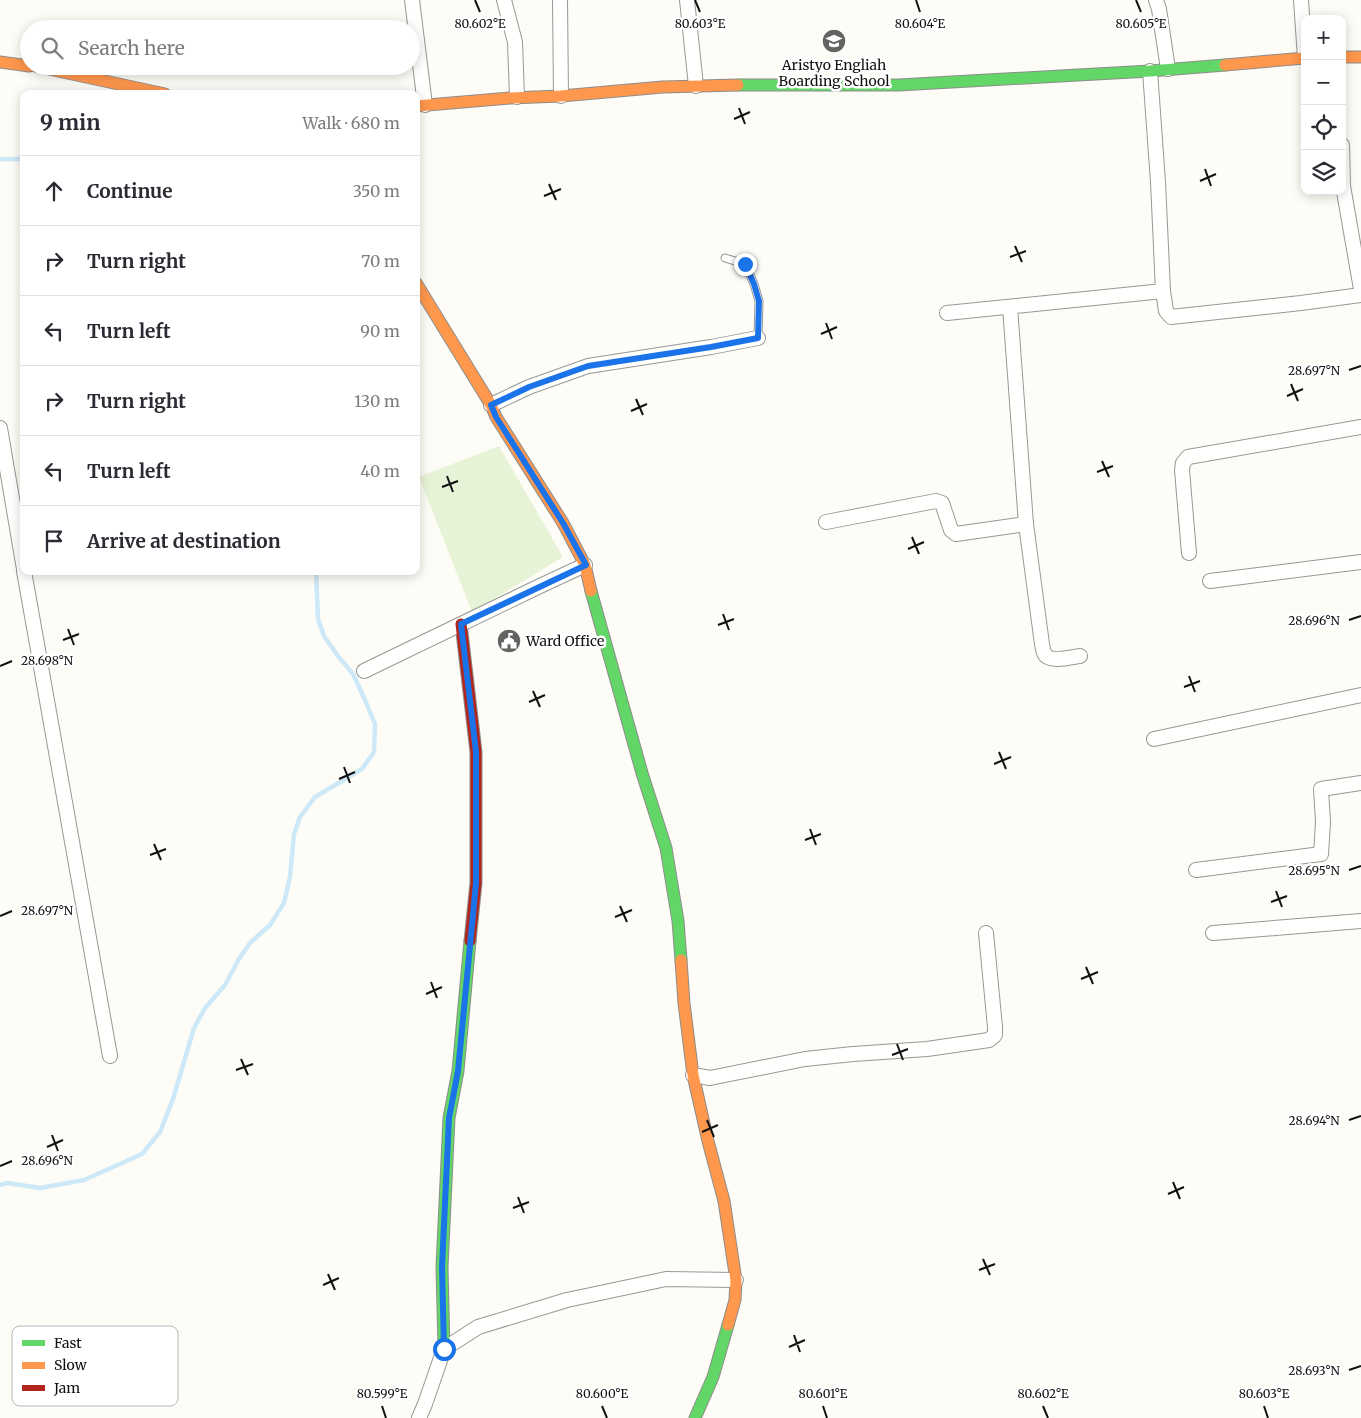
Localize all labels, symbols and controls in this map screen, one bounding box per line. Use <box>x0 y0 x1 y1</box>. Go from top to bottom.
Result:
map controls <box>1301 15 1346 195</box>
button: + <box>1301 15 1346 60</box>
text: 80.602°E <box>454 16 506 31</box>
text: 80.603°E <box>675 16 726 31</box>
text: 80.604°E <box>895 16 946 31</box>
text: 80.605°E <box>1116 16 1167 31</box>
search box <box>20 20 420 75</box>
school or university icon: Aristyo Engliah Boarding School <box>821 28 847 54</box>
icon: search <box>38 34 66 62</box>
text: Search here <box>78 36 185 60</box>
place label: Aristyo Engliah Boarding School <box>779 56 890 90</box>
button: − <box>1301 60 1346 105</box>
button: locate <box>1301 105 1346 150</box>
text: 9 min <box>40 109 100 136</box>
text: Walk · 680 m <box>302 113 400 133</box>
button: layers <box>1301 150 1346 195</box>
icon: ahead <box>40 177 68 205</box>
text: Continue <box>87 179 173 203</box>
text: 350 m <box>353 181 400 201</box>
icon: right <box>40 247 68 275</box>
text: Turn right <box>87 249 186 273</box>
text: 70 m <box>361 251 400 271</box>
route end <box>734 253 757 276</box>
icon: left <box>40 317 68 345</box>
text: Turn left <box>87 319 171 343</box>
text: 90 m <box>360 321 400 341</box>
text: 28.697°N <box>1288 363 1341 378</box>
icon: right <box>40 387 68 415</box>
text: Turn right <box>87 389 186 413</box>
text: 130 m <box>354 391 400 411</box>
icon: left <box>40 457 68 485</box>
text: Turn left <box>87 459 171 483</box>
text: 40 m <box>360 461 400 481</box>
icon: arrive <box>40 527 68 555</box>
text: Arrive at destination <box>87 529 281 553</box>
text: 28.696°N <box>1288 613 1341 628</box>
public building icon: Ward Office <box>496 628 522 654</box>
place label: Ward Office <box>525 632 604 650</box>
text: 28.698°N <box>21 653 74 668</box>
text: 28.695°N <box>1288 863 1341 878</box>
text: 28.697°N <box>21 903 74 918</box>
text: 28.694°N <box>1289 1113 1340 1128</box>
text: 28.696°N <box>21 1153 74 1168</box>
legend <box>12 1326 178 1406</box>
text: Fast <box>54 1334 82 1352</box>
route start <box>433 1338 456 1361</box>
text: Slow <box>54 1356 87 1374</box>
text: 28.693°N <box>1288 1363 1340 1378</box>
text: Jam <box>53 1379 80 1397</box>
text: 80.599°E <box>357 1386 408 1401</box>
text: 80.600°E <box>576 1386 629 1401</box>
text: 80.601°E <box>799 1386 848 1401</box>
text: 80.602°E <box>1017 1386 1069 1401</box>
text: 80.603°E <box>1239 1386 1290 1401</box>

